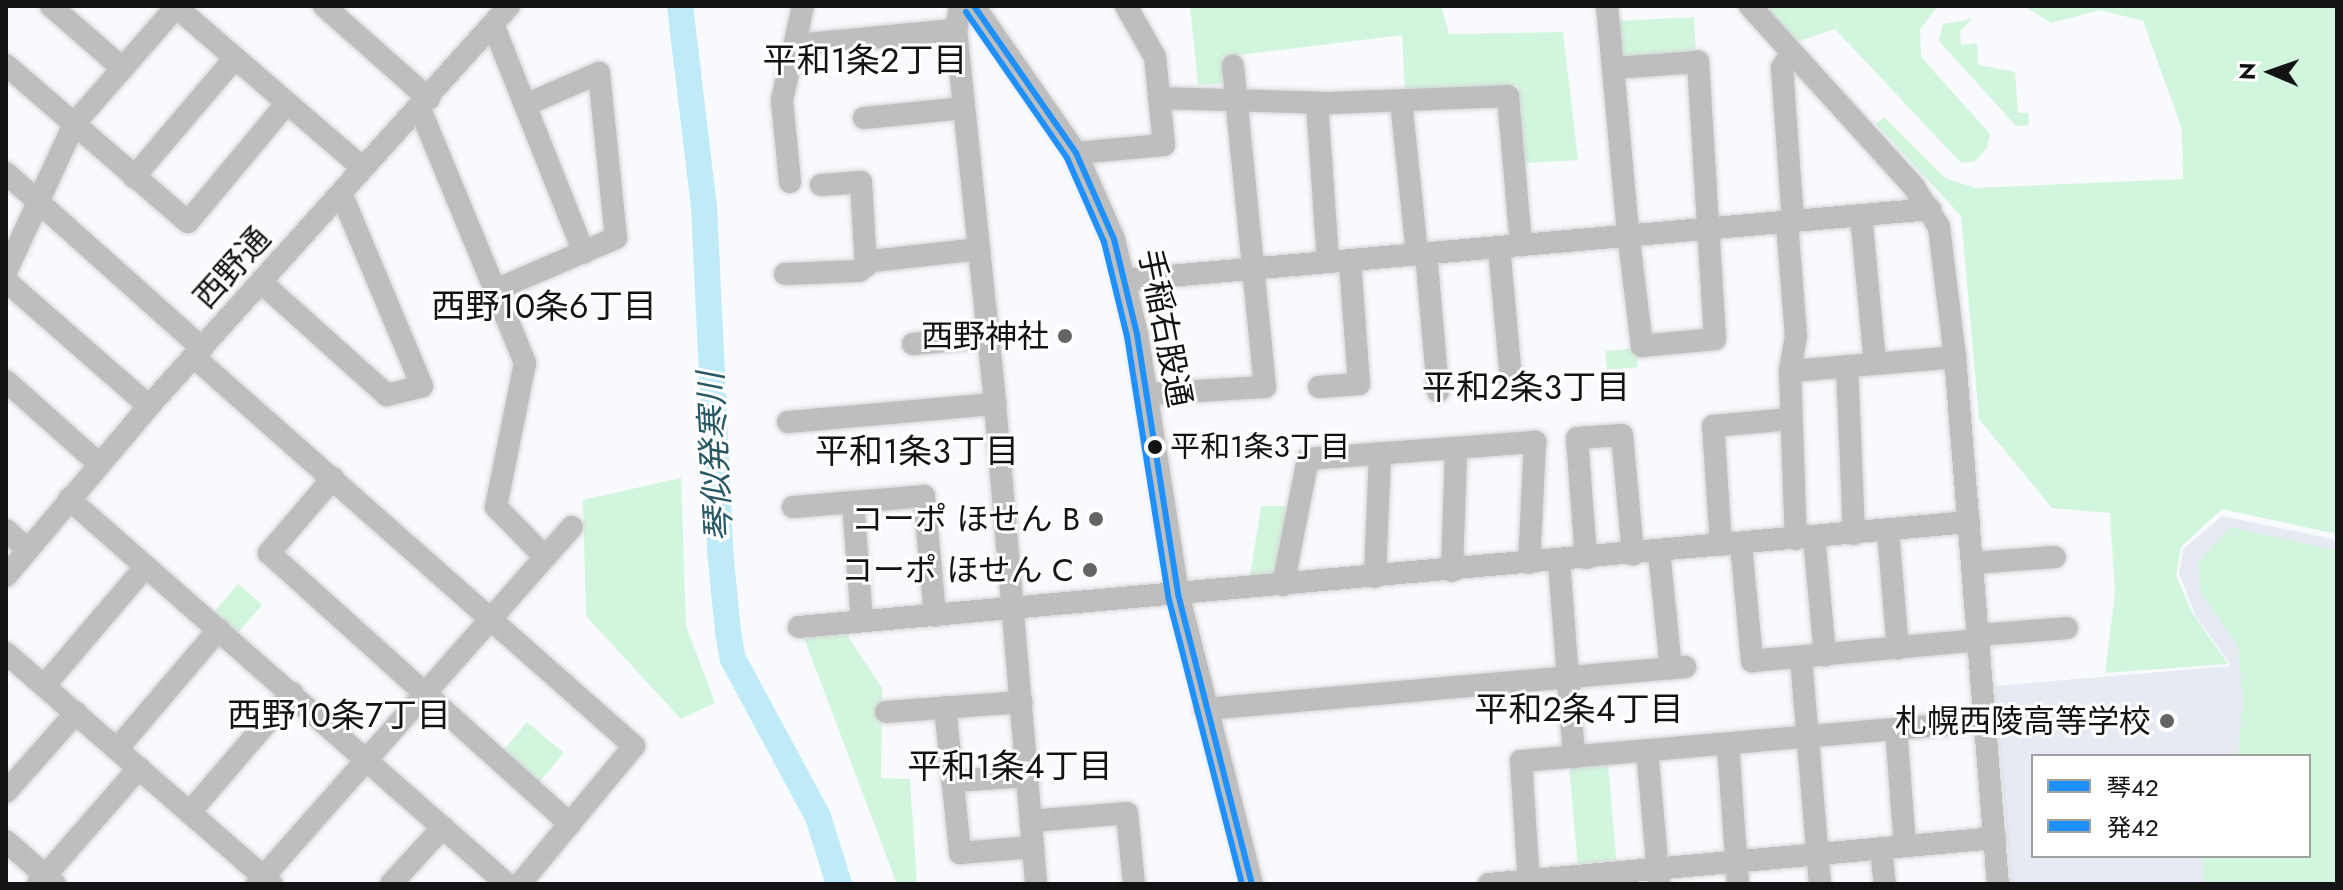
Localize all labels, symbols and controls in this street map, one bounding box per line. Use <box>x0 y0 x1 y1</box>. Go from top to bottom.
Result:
north arrow <box>2231 32 2311 112</box>
district label: 平和1条2丁目 <box>763 41 967 81</box>
text: N <box>2231 62 2263 80</box>
street label: 西野通 <box>186 219 278 317</box>
street label: 手稲右股通 <box>1131 246 1199 410</box>
district label: 西野10条6丁目 <box>431 287 657 327</box>
place label: 西野神社 <box>921 317 1049 355</box>
marker: 西野神社 <box>1056 327 1074 345</box>
district label: 平和2条3丁目 <box>1422 368 1630 408</box>
water label: 琴似発寒川 <box>690 371 740 543</box>
place label: 平和1条3丁目 <box>1170 429 1350 465</box>
district label: 平和1条3丁目 <box>815 432 1019 472</box>
marker: 平和1条3丁目 <box>1147 439 1163 455</box>
place label: コーポ ほせん B <box>851 500 1080 538</box>
marker: コーポ ほせん B <box>1087 510 1105 528</box>
place label: コーポ ほせん C <box>841 551 1074 589</box>
marker: コーポ ほせん C <box>1081 561 1099 579</box>
district label: 平和2条4丁目 <box>1474 690 1684 730</box>
district label: 西野10条7丁目 <box>227 696 451 736</box>
place label: 札幌西陵高等学校 <box>1895 702 2151 740</box>
marker: 札幌西陵高等学校 <box>2158 712 2176 730</box>
district label: 平和1条4丁目 <box>907 747 1113 787</box>
legend <box>2031 754 2311 858</box>
text: 琴42 <box>2107 770 2159 805</box>
text: 発42 <box>2107 810 2159 845</box>

